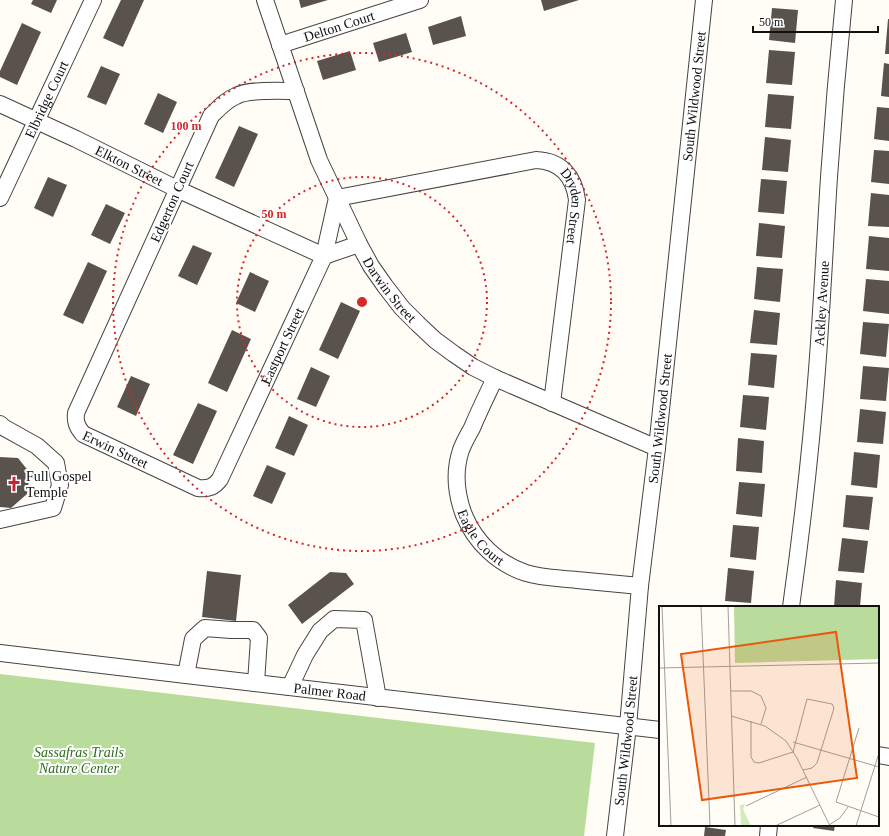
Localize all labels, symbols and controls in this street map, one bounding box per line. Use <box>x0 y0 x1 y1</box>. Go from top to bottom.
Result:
street label: Delton Court <box>302 8 376 44</box>
scale bar <box>753 8 878 34</box>
text: 50 m <box>759 15 784 29</box>
street label: South Wildwood Street <box>680 30 708 162</box>
street label: Elbridge Court <box>22 58 71 140</box>
text: 100 m <box>171 119 202 133</box>
street label: Elkton Street <box>93 142 166 188</box>
street label: Edgerton Court <box>148 159 197 245</box>
street label: Dryden Street <box>558 165 585 245</box>
text: 50 m <box>262 207 287 221</box>
street label: Darwin Street <box>360 254 419 325</box>
street label: Ackley Avenue <box>811 260 832 347</box>
centre of rings <box>355 295 369 309</box>
street label: Eastport Street <box>258 305 306 387</box>
street label: South Wildwood Street <box>645 353 674 484</box>
street label: Erwin Street <box>80 428 151 471</box>
place label: Full Gospel Temple <box>26 469 92 500</box>
church icon: Full Gospel Temple <box>5 475 23 493</box>
street label: Eagle Court <box>455 507 507 568</box>
inset map <box>659 606 879 826</box>
street label: South Wildwood Street <box>611 675 640 806</box>
street label: Palmer Road <box>293 680 367 703</box>
park label: Sassafras Trails Nature Center <box>34 745 124 776</box>

